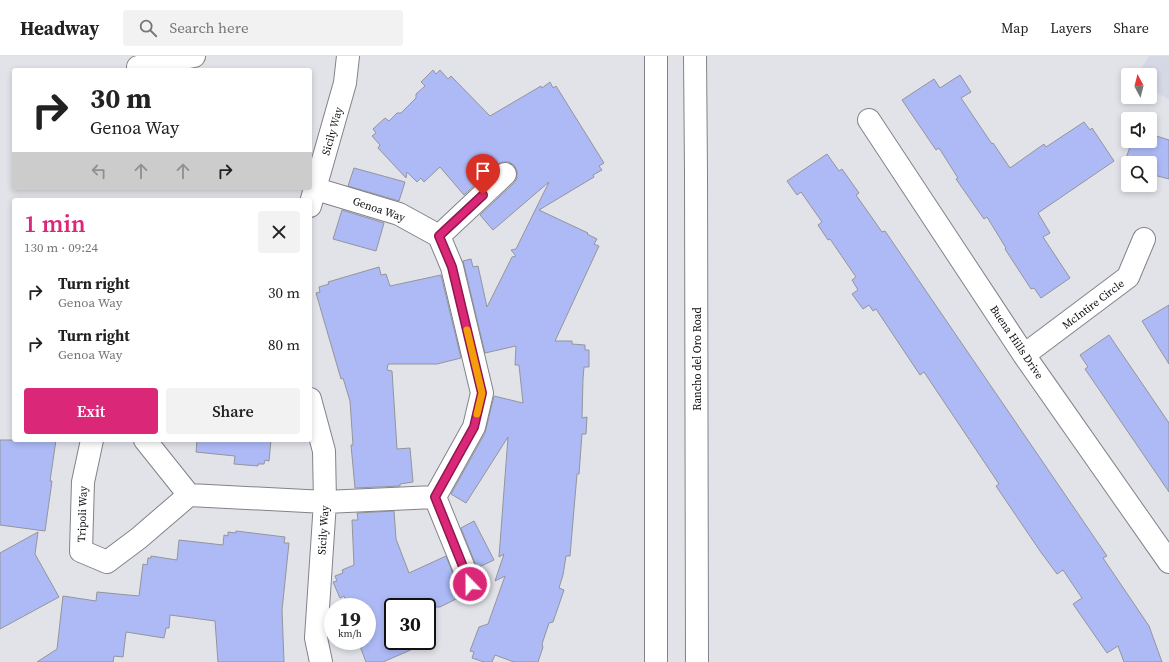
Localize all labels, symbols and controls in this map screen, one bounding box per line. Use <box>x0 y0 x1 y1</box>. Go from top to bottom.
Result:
search box <box>123 10 403 46</box>
text: Headway <box>20 15 99 41</box>
icon: search <box>137 17 159 39</box>
text: Search here <box>169 17 249 38</box>
text: Map <box>1001 18 1028 38</box>
text: Layers <box>1050 18 1092 38</box>
text: Share <box>1114 18 1149 38</box>
north arrow <box>1121 68 1157 104</box>
map controls <box>1121 68 1157 192</box>
text: 30 m <box>90 79 152 117</box>
icon: right <box>24 84 76 136</box>
street label: Sicily Way <box>318 105 347 157</box>
button: sound <box>1121 112 1157 148</box>
text: Genoa Way <box>90 115 179 140</box>
pin <box>466 154 500 195</box>
button: search <box>1121 156 1157 192</box>
icon: left <box>88 160 110 182</box>
icon: ahead <box>130 160 152 182</box>
icon: ahead <box>172 160 194 182</box>
icon: right <box>214 160 236 182</box>
icon: arrive <box>472 160 494 182</box>
street label: Genoa Way <box>351 193 407 226</box>
text: 1 min <box>24 207 86 240</box>
button: close <box>258 211 300 253</box>
text: 130 m · 09:24 <box>24 239 98 256</box>
text: Turn right <box>58 273 130 294</box>
street label: McIntire Circle <box>1059 276 1128 333</box>
icon: right <box>24 281 46 303</box>
text: 30 m <box>268 282 300 303</box>
text: Genoa Way <box>58 294 123 311</box>
street label: Buena Hills Drive <box>986 303 1047 382</box>
street label: Rancho del Oro Road <box>690 307 705 411</box>
text: Turn right <box>58 325 130 346</box>
icon: right <box>24 333 46 355</box>
text: 80 m <box>268 334 300 355</box>
text: Genoa Way <box>58 346 123 363</box>
button: Exit <box>24 388 158 434</box>
button: Share <box>166 388 300 434</box>
street label: Tripoli Way <box>74 485 91 542</box>
street label: Sicily Way <box>314 504 333 555</box>
position arrow <box>449 563 491 605</box>
speed limit sign: 30 <box>384 598 436 650</box>
text: 19 <box>339 605 361 633</box>
text: km/h <box>338 627 362 640</box>

